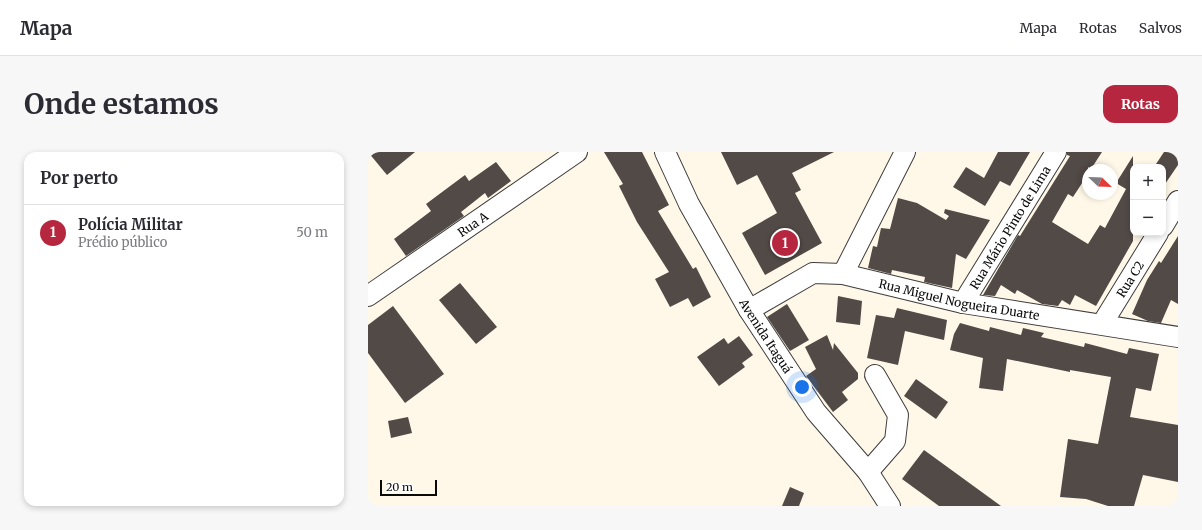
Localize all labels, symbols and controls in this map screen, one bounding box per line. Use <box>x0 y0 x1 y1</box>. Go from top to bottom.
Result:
text: Mapa <box>20 16 72 40</box>
text: Mapa <box>1020 19 1057 37</box>
text: Rotas <box>1079 19 1117 37</box>
text: Salvos <box>1139 19 1182 37</box>
button: Rotas <box>1103 85 1178 123</box>
text: Onde estamos <box>24 86 219 122</box>
street label: Rua Mário Pinto de Lima <box>966 162 1054 292</box>
north arrow <box>1082 164 1118 200</box>
map controls <box>1130 164 1166 236</box>
button: + <box>1130 164 1166 200</box>
text: Por perto <box>40 167 118 189</box>
button: − <box>1130 200 1166 236</box>
street label: Rua A <box>455 208 491 240</box>
text: Polícia Militar <box>78 215 183 234</box>
text: 1 <box>50 224 56 241</box>
text: 50 m <box>296 224 328 241</box>
pin: 1 <box>772 228 798 258</box>
text: Prédio público <box>78 234 167 251</box>
street label: Rua C2 <box>1113 258 1147 300</box>
street label: Rua Miguel Nogueira Duarte <box>878 275 1041 322</box>
street label: Avenida Itaguá <box>736 295 796 376</box>
your location <box>792 377 812 397</box>
scale bar <box>380 478 437 497</box>
text: 20 m <box>386 480 413 494</box>

